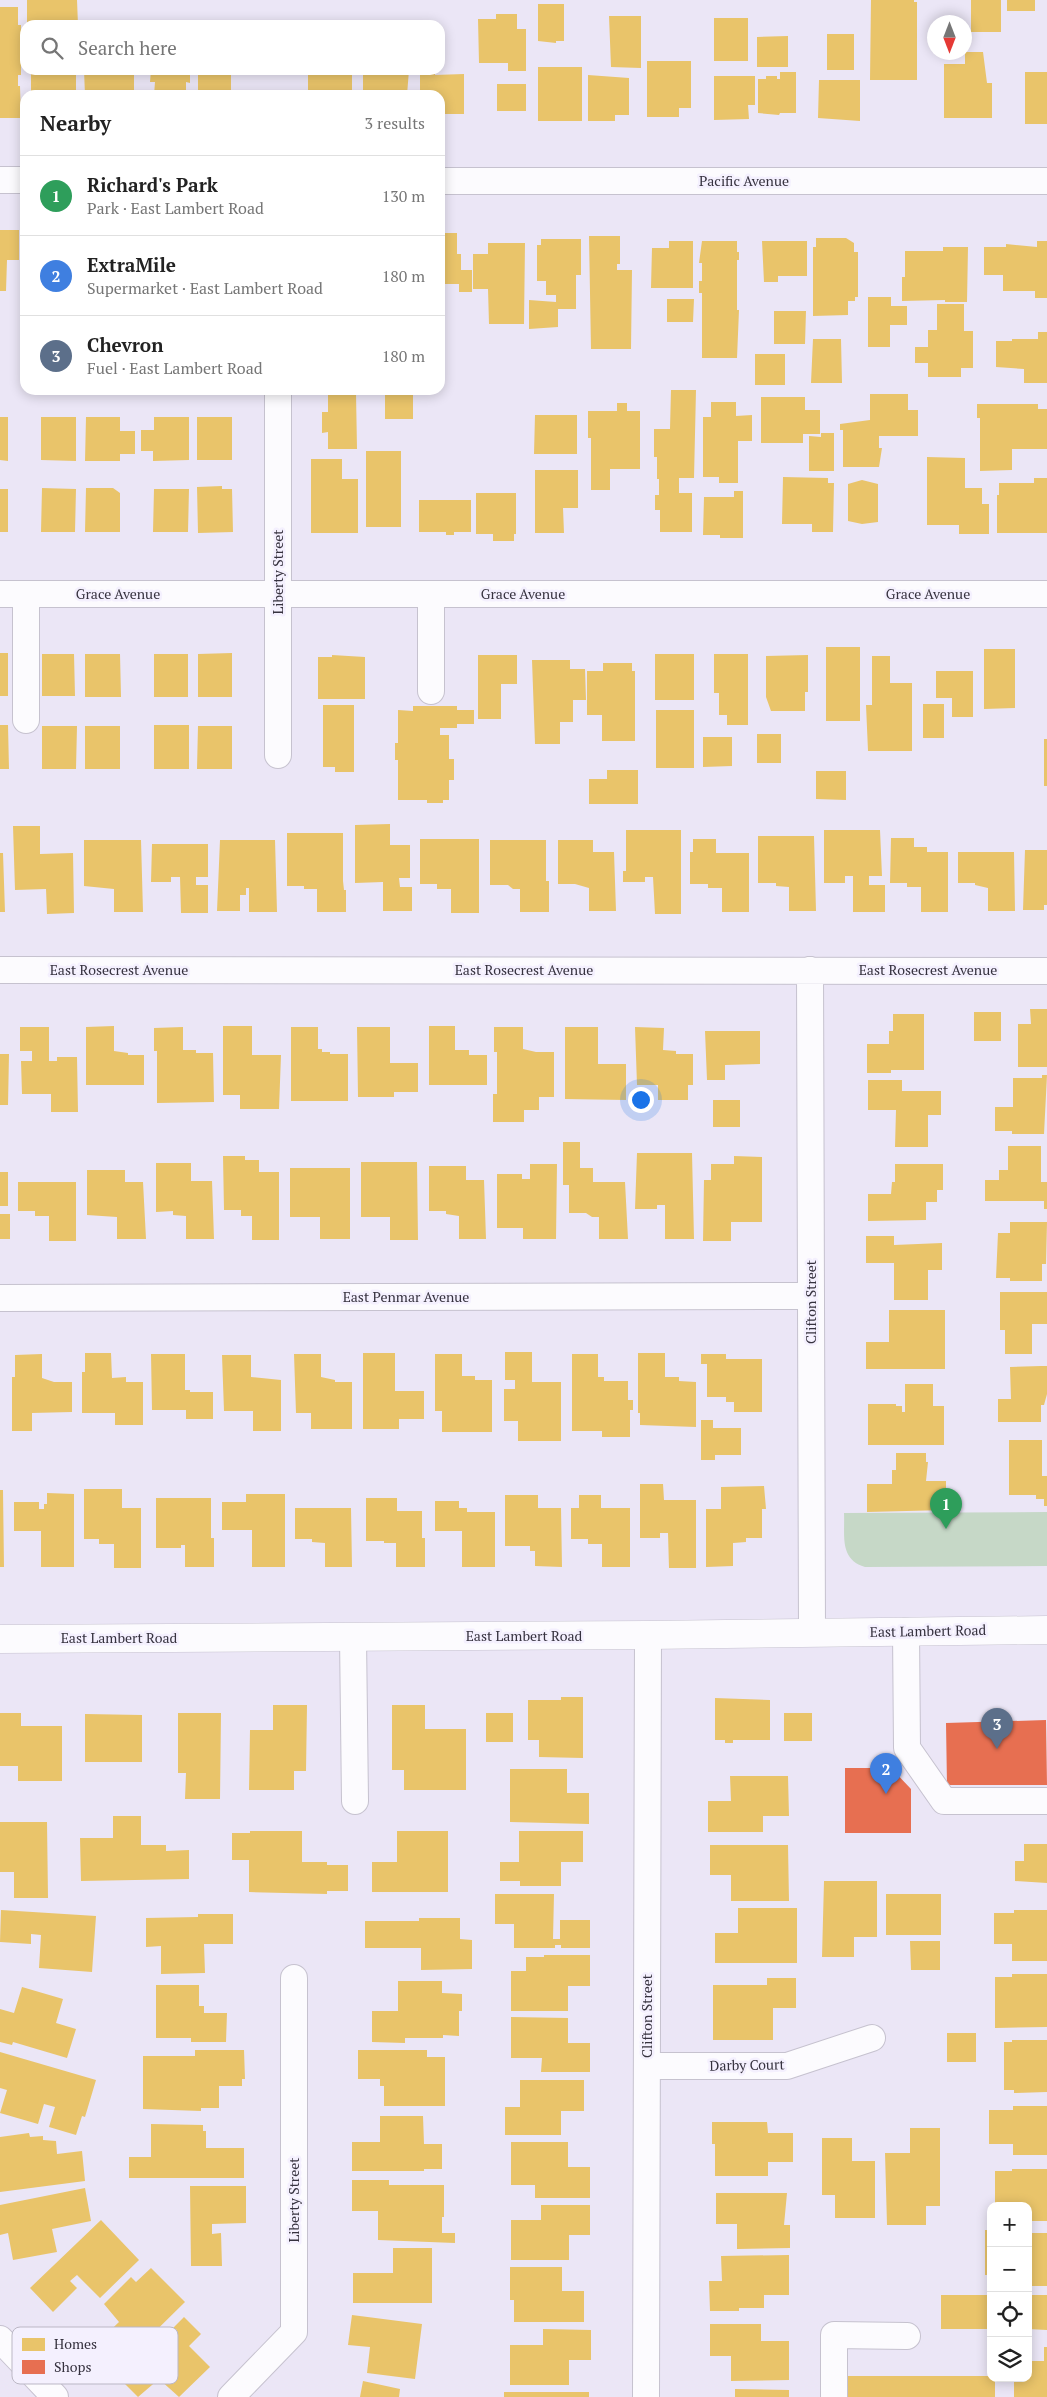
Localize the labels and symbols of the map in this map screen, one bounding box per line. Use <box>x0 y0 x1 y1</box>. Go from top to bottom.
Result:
north arrow <box>927 15 972 60</box>
street label: Pacific Avenue <box>699 171 789 190</box>
street label: Liberty Street <box>268 529 287 614</box>
street label: Grace Avenue <box>76 584 160 603</box>
street label: Grace Avenue <box>481 584 565 603</box>
street label: Grace Avenue <box>886 584 970 603</box>
street label: East Rosecrest Avenue <box>50 960 188 979</box>
street label: East Rosecrest Avenue <box>455 960 593 979</box>
street label: East Rosecrest Avenue <box>859 960 997 979</box>
your location <box>628 1087 654 1113</box>
street label: Clifton Street <box>801 1259 820 1344</box>
street label: East Penmar Avenue <box>343 1287 469 1306</box>
pin: 1 <box>930 1488 962 1529</box>
street label: East Lambert Road <box>870 1620 987 1641</box>
street label: East Lambert Road <box>466 1626 583 1645</box>
street label: East Lambert Road <box>61 1628 178 1647</box>
pin: 3 <box>981 1708 1013 1749</box>
pin: 2 <box>870 1753 902 1794</box>
street label: Clifton Street <box>637 1973 656 2058</box>
street label: Darby Court <box>709 2054 786 2075</box>
street label: Liberty Street <box>284 2157 303 2242</box>
legend <box>12 2327 178 2384</box>
text: Homes <box>54 2334 97 2353</box>
text: Shops <box>54 2357 91 2376</box>

